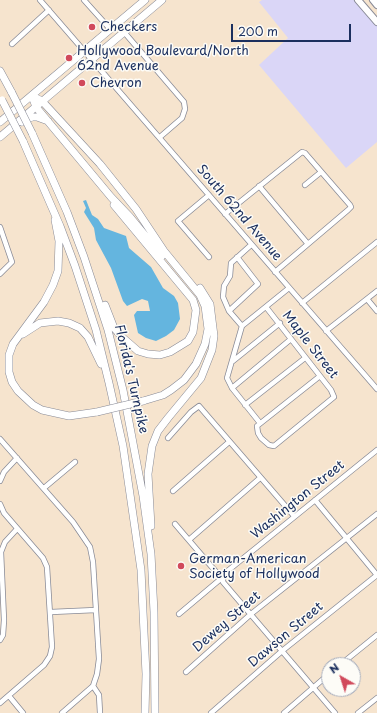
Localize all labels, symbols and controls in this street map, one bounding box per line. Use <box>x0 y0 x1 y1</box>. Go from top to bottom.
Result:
scale bar <box>233 16 353 42</box>
place label: Checkers <box>100 19 157 35</box>
marker: Checkers <box>87 22 97 32</box>
text: 200 m <box>238 22 278 40</box>
place label: Hollywood Boulevard/North 62nd Avenue <box>77 43 249 74</box>
marker: Hollywood Boulevard/North 62nd Avenue <box>64 53 74 63</box>
place label: Chevron <box>90 75 142 91</box>
marker: Chevron <box>77 78 87 88</box>
street label: South 62nd Avenue <box>193 162 285 264</box>
street label: Maple Street <box>279 308 341 382</box>
street label: Florida's Turnpike <box>111 323 151 435</box>
street label: Washington Street <box>248 458 348 542</box>
place label: German-American Society of Hollywood <box>189 551 320 582</box>
marker: German-American Society of Hollywood <box>176 561 186 571</box>
street label: Dewey Street <box>190 588 264 656</box>
street label: Dawson Street <box>245 599 327 671</box>
north arrow <box>321 657 361 697</box>
text: N <box>325 659 342 677</box>

